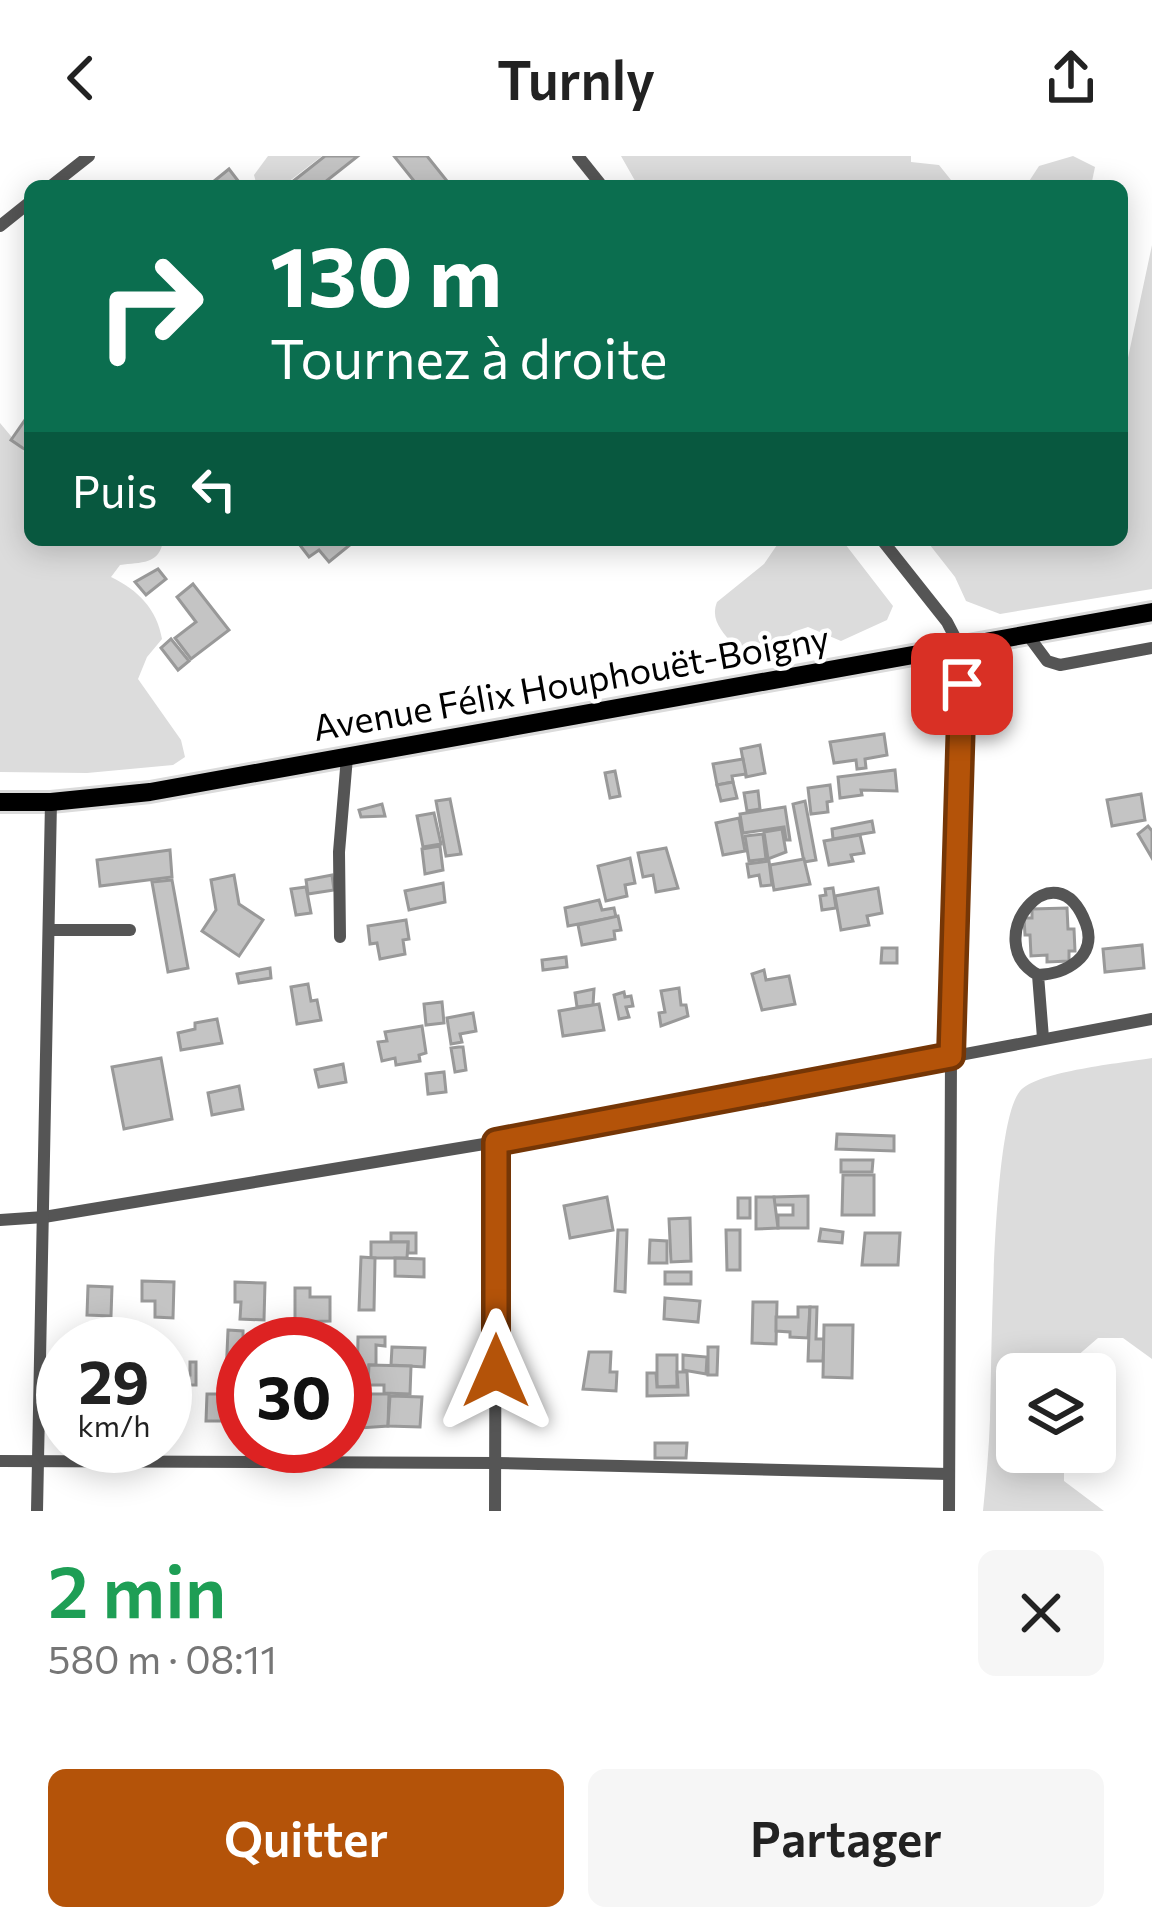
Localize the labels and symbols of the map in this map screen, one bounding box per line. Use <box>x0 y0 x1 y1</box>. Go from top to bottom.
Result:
street label: Avenue Félix Houphouët-Boigny <box>309 614 832 748</box>
pin <box>911 633 1013 735</box>
position arrow <box>433 1308 559 1434</box>
speed limit sign: 30 <box>216 1317 372 1473</box>

